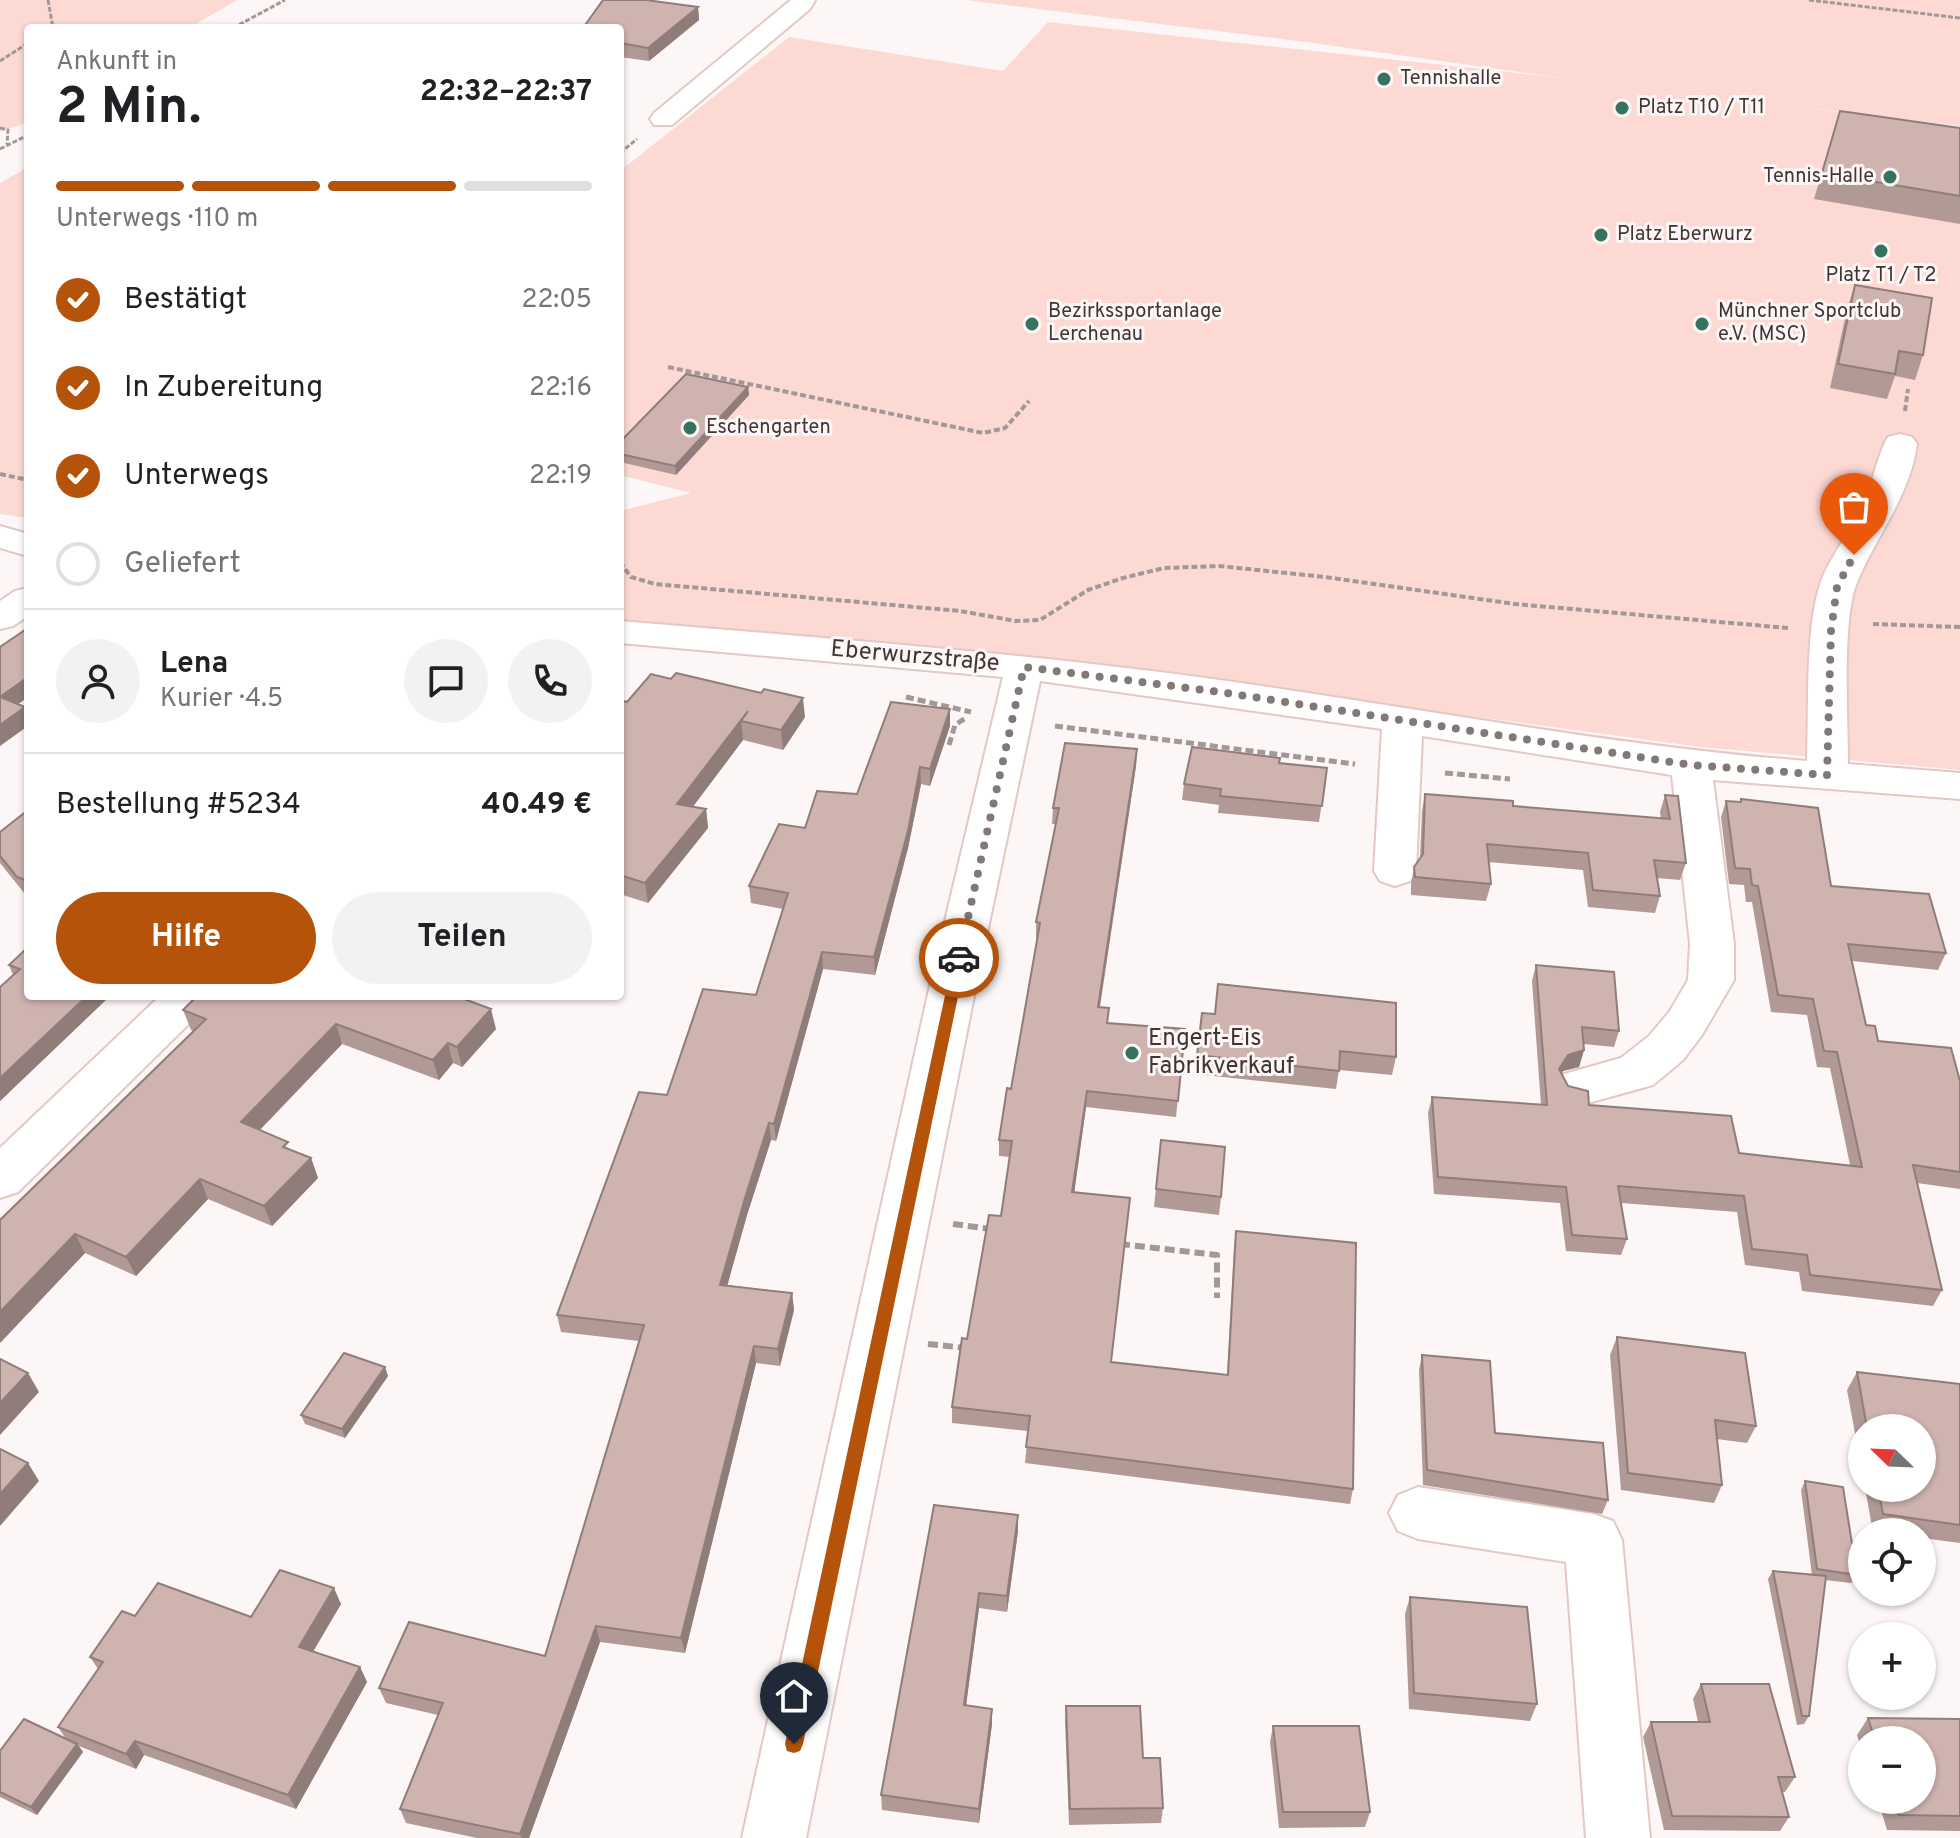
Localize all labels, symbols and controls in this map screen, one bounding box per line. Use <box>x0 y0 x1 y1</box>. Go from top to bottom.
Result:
text: Ankunft in <box>56 46 177 79</box>
place label: Tennishalle <box>1400 66 1501 92</box>
marker: Tennishalle <box>1375 70 1393 88</box>
text: 22:32–22:37 <box>420 74 592 111</box>
text: 2 Min. <box>56 76 201 142</box>
place label: Platz T10 / T11 <box>1638 95 1765 121</box>
marker: Platz T10 / T11 <box>1613 99 1631 117</box>
place label: Tennis-Halle <box>1763 164 1874 190</box>
marker: Tennis-Halle <box>1881 168 1899 186</box>
text: Unterwegs · 110 m <box>56 203 258 236</box>
place label: Platz Eberwurz <box>1617 222 1753 248</box>
marker: Platz Eberwurz <box>1592 226 1610 244</box>
marker: Platz T1 / T2 <box>1872 242 1890 260</box>
place label: Platz T1 / T2 <box>1826 263 1936 289</box>
icon: check <box>56 278 100 322</box>
text: Bestätigt <box>124 282 247 319</box>
text: 22:05 <box>521 284 592 317</box>
place label: Bezirkssportanlage Lerchenau <box>1048 299 1222 348</box>
place label: Münchner Sportclub e.V. (MSC) <box>1718 299 1901 348</box>
marker: Bezirkssportanlage Lerchenau <box>1023 315 1041 333</box>
marker: Münchner Sportclub e.V. (MSC) <box>1693 315 1711 333</box>
icon: check <box>56 366 100 410</box>
text: In Zubereitung <box>124 370 323 407</box>
text: 22:16 <box>529 372 592 405</box>
place label: Eschengarten <box>706 415 831 441</box>
marker: Eschengarten <box>681 419 699 437</box>
icon: check <box>56 454 100 498</box>
text: Unterwegs <box>124 458 269 495</box>
text: 22:19 <box>529 460 592 493</box>
pin <box>1820 473 1888 555</box>
icon: bag <box>1832 485 1876 529</box>
text: Geliefert <box>124 546 241 583</box>
street label: Eberwurzstraße <box>829 635 1001 679</box>
button: person <box>56 639 140 723</box>
button: chat <box>404 639 488 723</box>
button: phone <box>508 639 592 723</box>
text: Lena <box>160 646 228 683</box>
text: Kurier · 4.5 <box>160 683 283 716</box>
text: Bestellung #5234 <box>56 787 301 824</box>
text: 40.49 € <box>481 787 592 824</box>
button: Hilfe <box>56 892 316 984</box>
button: Teilen <box>332 892 592 984</box>
courier <box>919 918 999 998</box>
icon: car <box>937 936 981 980</box>
place label: Engert-Eis Fabrikverkauf <box>1148 1024 1294 1082</box>
marker: Engert-Eis Fabrikverkauf <box>1123 1044 1141 1062</box>
north arrow <box>1848 1414 1936 1502</box>
map controls <box>1848 1414 1936 1814</box>
button: locate <box>1848 1518 1936 1606</box>
button: + <box>1848 1622 1936 1710</box>
pin <box>760 1662 828 1744</box>
icon: home <box>772 1674 816 1718</box>
button: − <box>1848 1726 1936 1814</box>

